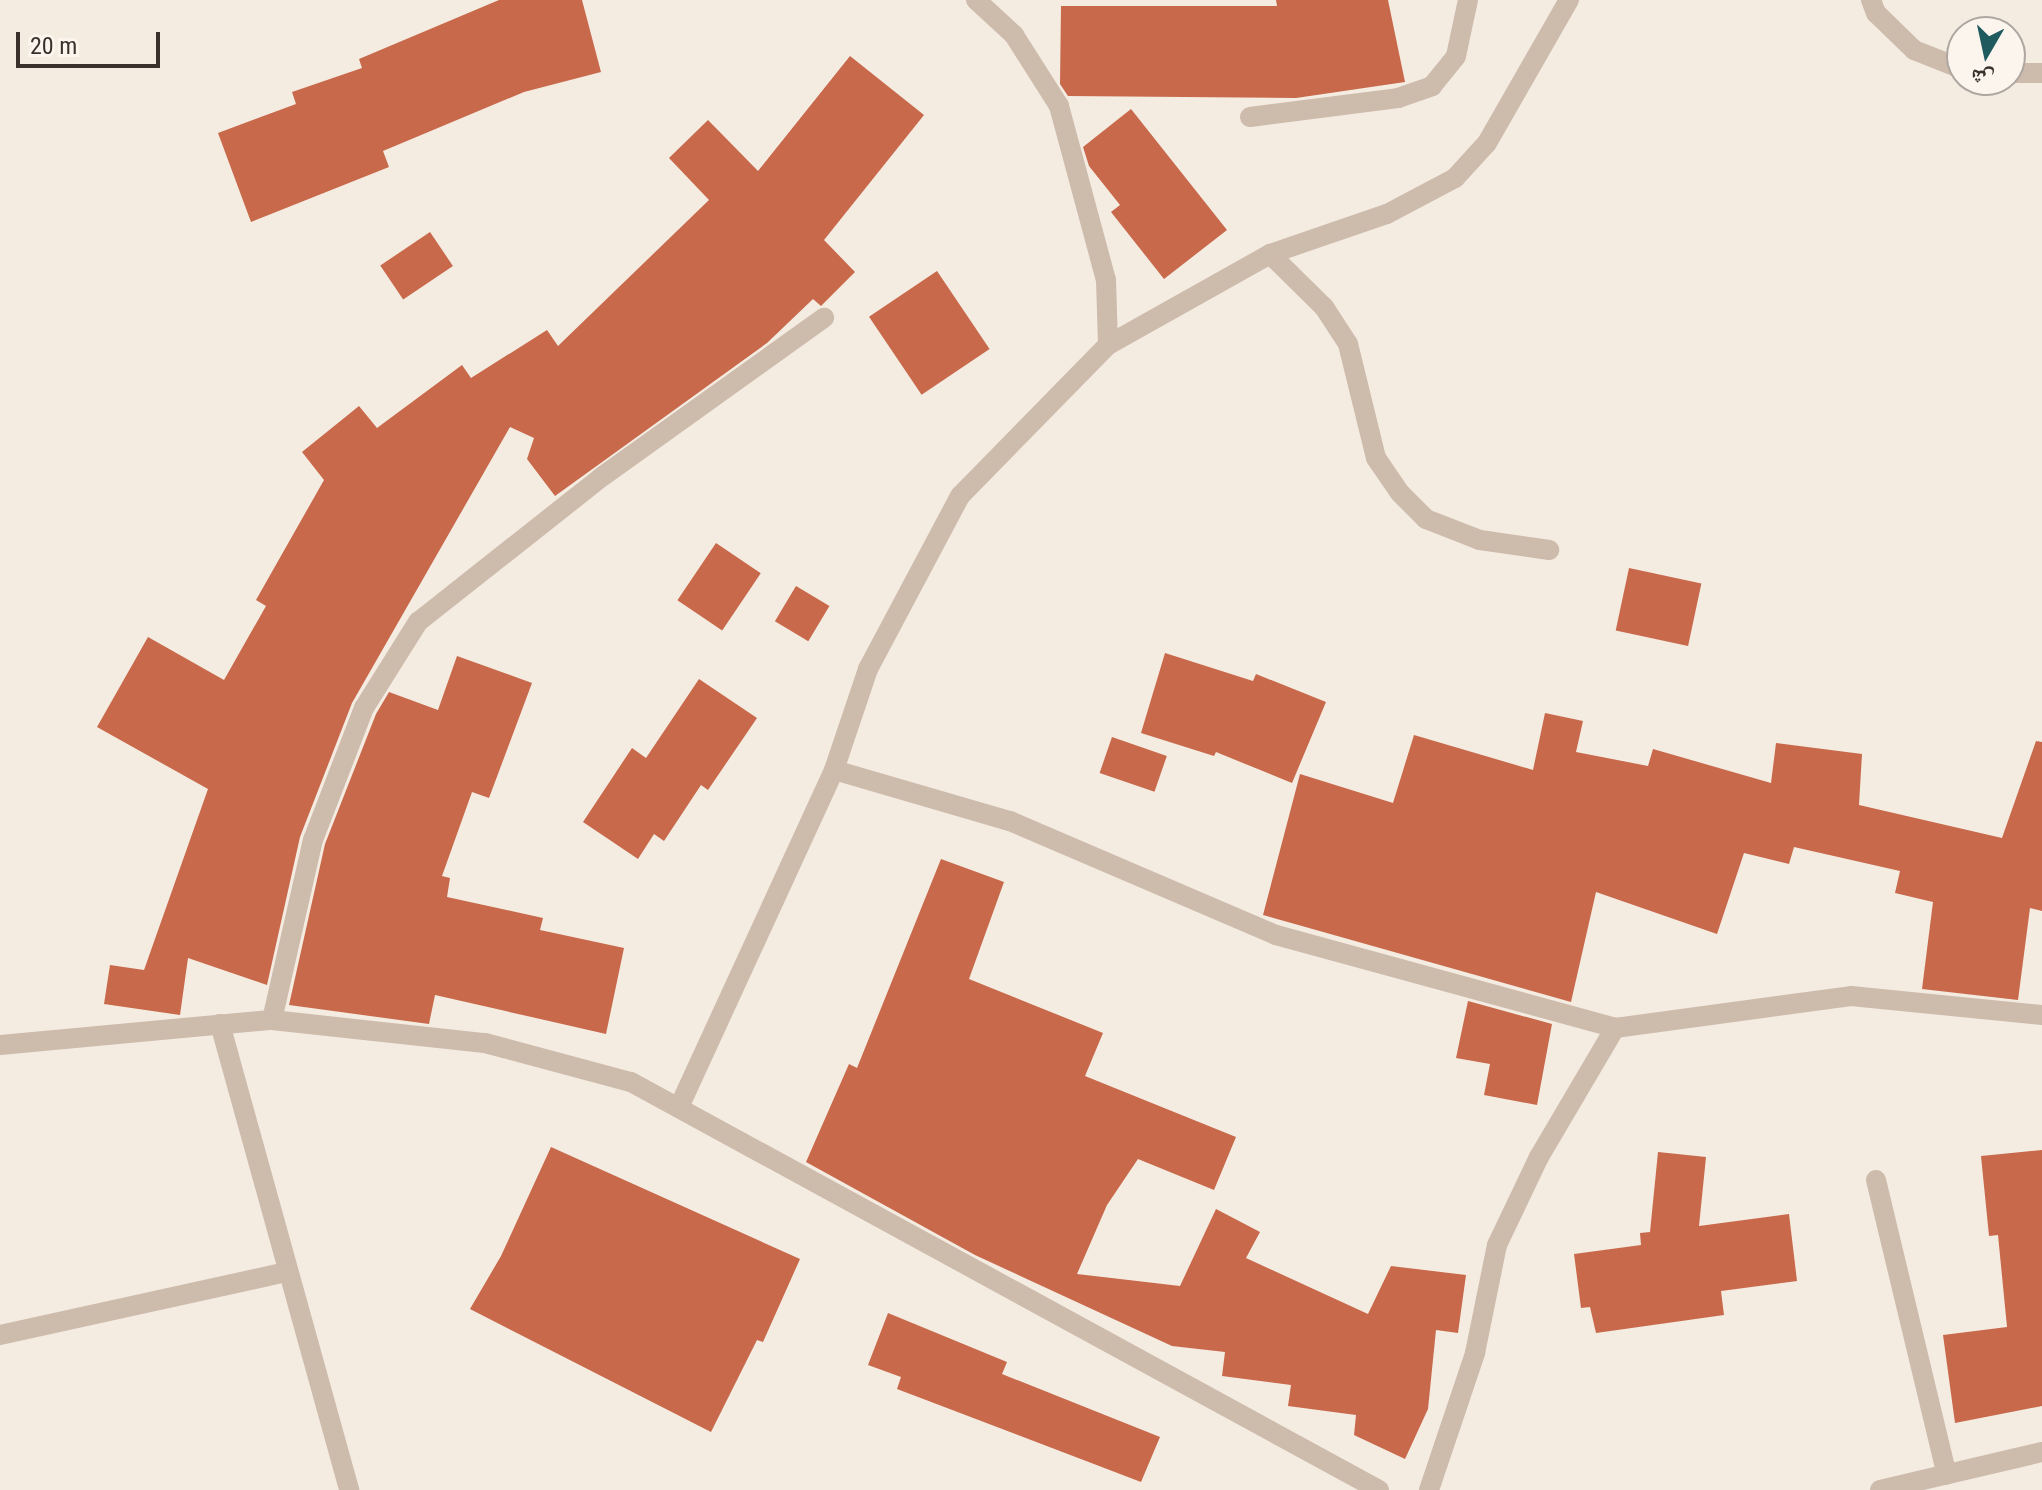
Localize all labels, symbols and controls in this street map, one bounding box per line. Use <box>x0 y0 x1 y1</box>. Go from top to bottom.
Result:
scale bar <box>20 16 164 66</box>
north arrow <box>1946 16 2026 96</box>
text: 20 m <box>30 32 77 60</box>
text: ش <box>1969 64 1996 92</box>

